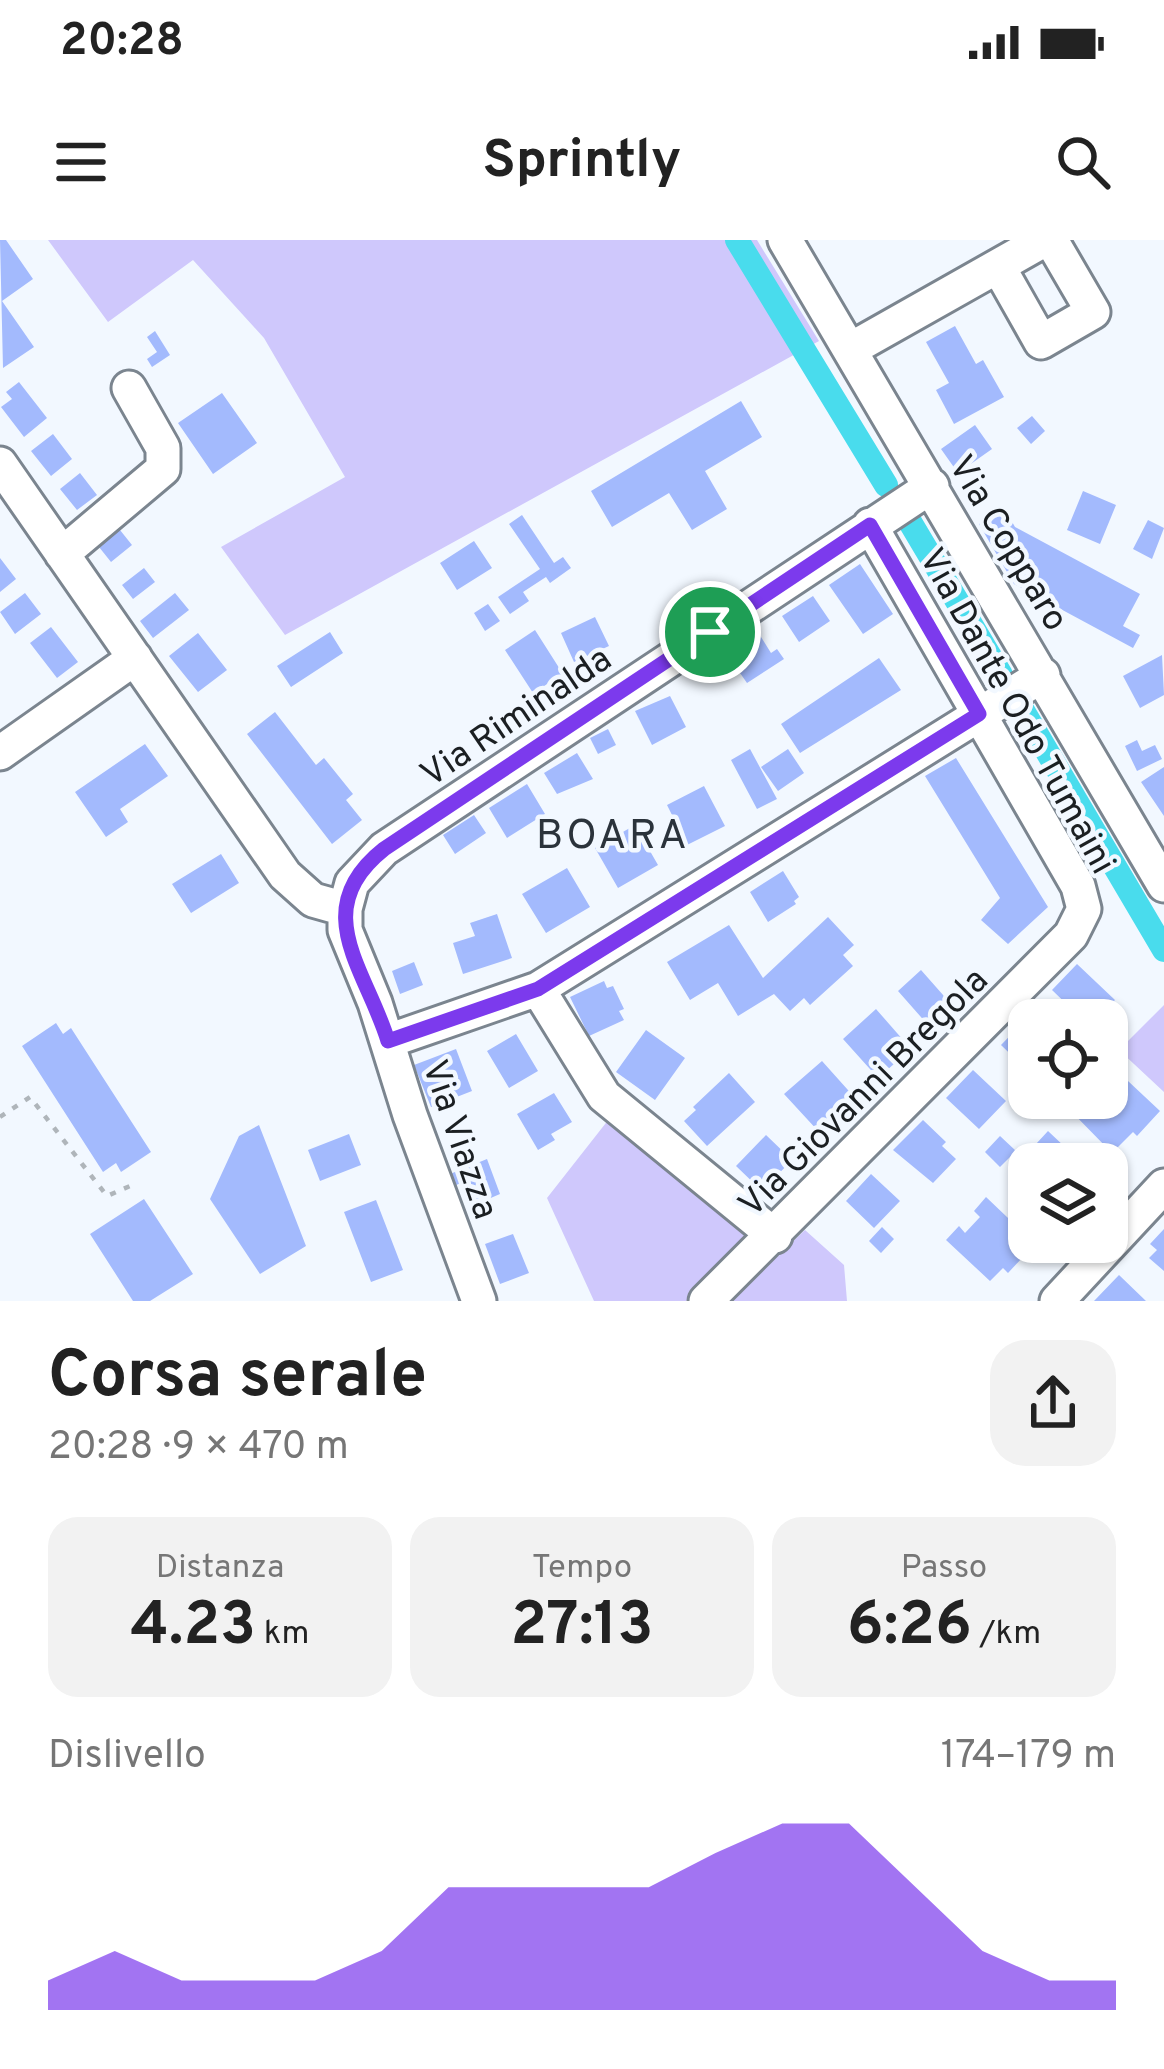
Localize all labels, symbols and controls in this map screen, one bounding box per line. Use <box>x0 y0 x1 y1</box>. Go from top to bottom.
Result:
text: 20:28 <box>60 14 184 71</box>
text: Sprintly <box>483 128 682 197</box>
icon: menu <box>48 129 114 195</box>
icon: search <box>1050 129 1116 195</box>
street label: Via Copparo <box>936 448 1077 640</box>
street label: Via Dante Odo Tumaini <box>907 541 1124 883</box>
pin <box>659 581 761 683</box>
icon: arrive <box>677 599 743 665</box>
street label: Via Riminalda <box>413 638 622 799</box>
district label: BOARA <box>536 811 690 864</box>
street label: Via Giovanni Bregola <box>730 959 999 1228</box>
map controls <box>1008 999 1128 1263</box>
button: locate <box>1008 999 1128 1119</box>
street label: Via Viazza <box>410 1055 507 1226</box>
button: layers <box>1008 1143 1128 1263</box>
text: Corsa serale <box>48 1337 427 1420</box>
button: share <box>990 1340 1116 1466</box>
text: 20:28 · 9 × 470 m <box>48 1424 349 1473</box>
text: Distanza <box>156 1548 284 1590</box>
text: Tempo <box>532 1548 632 1590</box>
text: Passo <box>901 1548 987 1590</box>
text: 4.23 <box>130 1590 256 1666</box>
text: 27:13 <box>511 1590 653 1666</box>
text: 6:26 <box>847 1590 972 1666</box>
text: km <box>256 1614 310 1656</box>
text: /km <box>972 1614 1041 1656</box>
text: Dislivello <box>48 1733 206 1782</box>
text: 174–179 m <box>941 1733 1116 1782</box>

